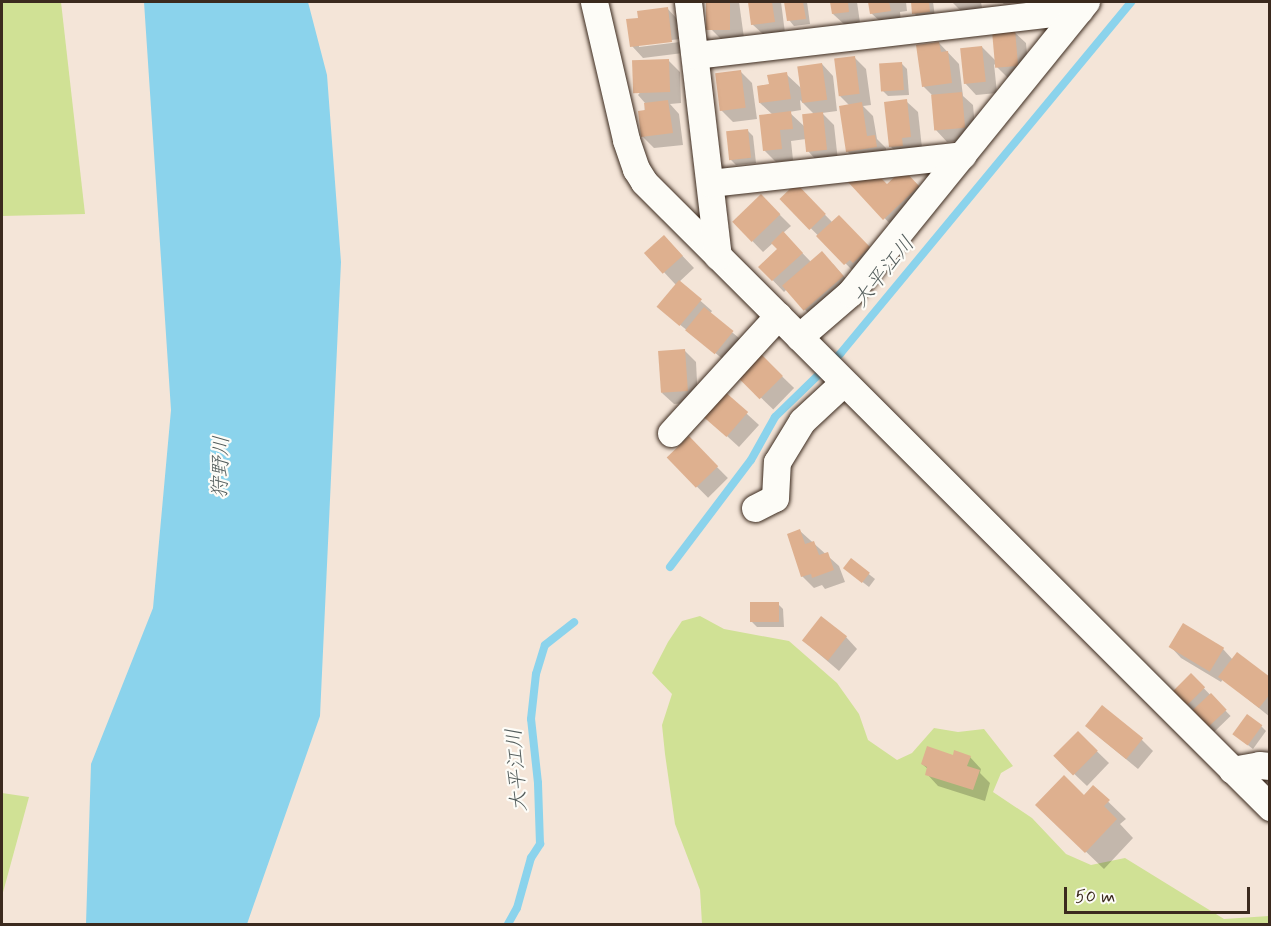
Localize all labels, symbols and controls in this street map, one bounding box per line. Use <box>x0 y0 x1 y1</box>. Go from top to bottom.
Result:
water label: 大平江川 <box>848 231 920 313</box>
water label: 狩野川 <box>207 435 235 499</box>
water label: 大平江川 <box>502 727 532 813</box>
scale bar <box>1067 875 1253 913</box>
text: 50 m <box>1075 885 1115 909</box>

